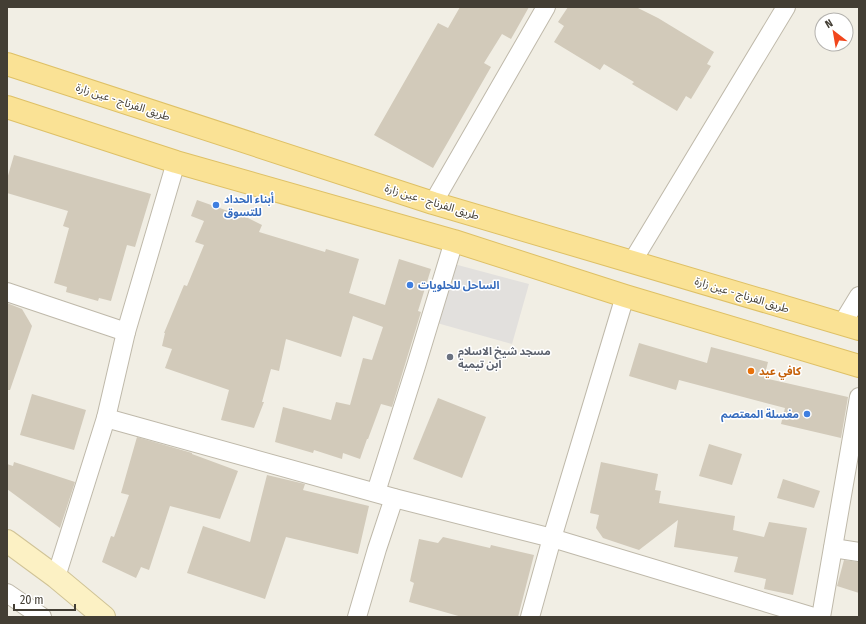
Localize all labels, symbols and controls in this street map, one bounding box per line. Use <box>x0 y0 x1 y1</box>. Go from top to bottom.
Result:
north arrow <box>814 12 854 52</box>
text: N <box>823 17 835 31</box>
street label: طريق الفرناج - عين زارة <box>74 81 172 124</box>
street label: طريق الفرناج - عين زارة <box>383 181 481 224</box>
place label: أبناء الحداد للتسوق <box>224 192 274 219</box>
marker: أبناء الحداد للتسوق <box>211 200 221 210</box>
street label: طريق الفرناج - عين زارة <box>693 274 791 317</box>
place label: الساحل للحلويات <box>418 279 499 292</box>
marker: الساحل للحلويات <box>405 280 415 290</box>
place label: مسجد شيخ الاسلام ابن تيمية <box>458 345 551 371</box>
marker: مسجد شيخ الاسلام ابن تيمية <box>445 352 455 362</box>
place label: كافي عيد <box>759 365 802 380</box>
marker: كافي عيد <box>746 366 756 376</box>
place label: مغسلة المعتصم <box>721 408 799 423</box>
marker: مغسلة المعتصم <box>802 409 812 419</box>
scale bar <box>14 586 75 612</box>
text: 20 m <box>20 593 44 607</box>

